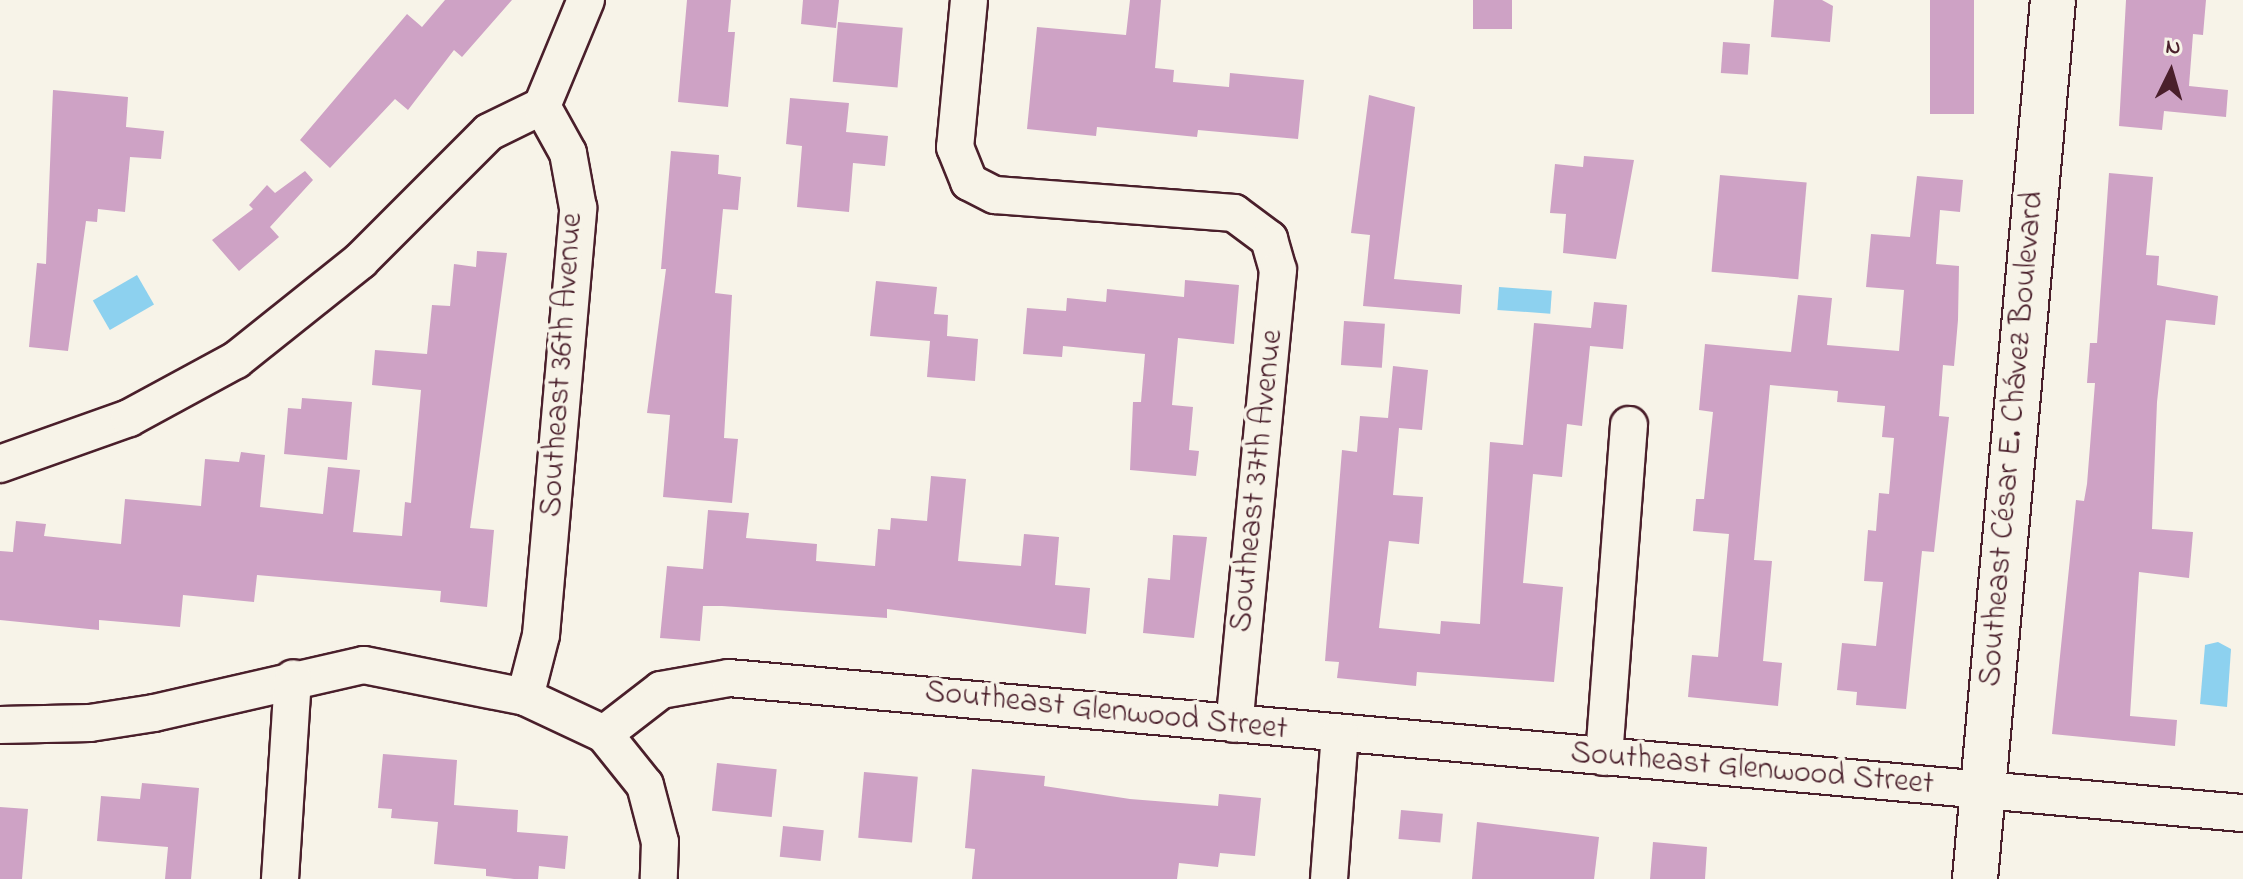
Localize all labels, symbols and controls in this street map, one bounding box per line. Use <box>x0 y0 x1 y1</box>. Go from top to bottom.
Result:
north arrow <box>2131 32 2211 112</box>
text: N <box>2164 32 2182 65</box>
street label: Southeast César E. Chávez Boulevard <box>1972 190 2054 688</box>
street label: Southeast 36th Avenue <box>533 212 593 518</box>
street label: Southeast 37th Avenue <box>1223 328 1293 634</box>
street label: Southeast Glenwood Street <box>923 674 1289 750</box>
street label: Southeast Glenwood Street <box>1569 735 1935 805</box>

